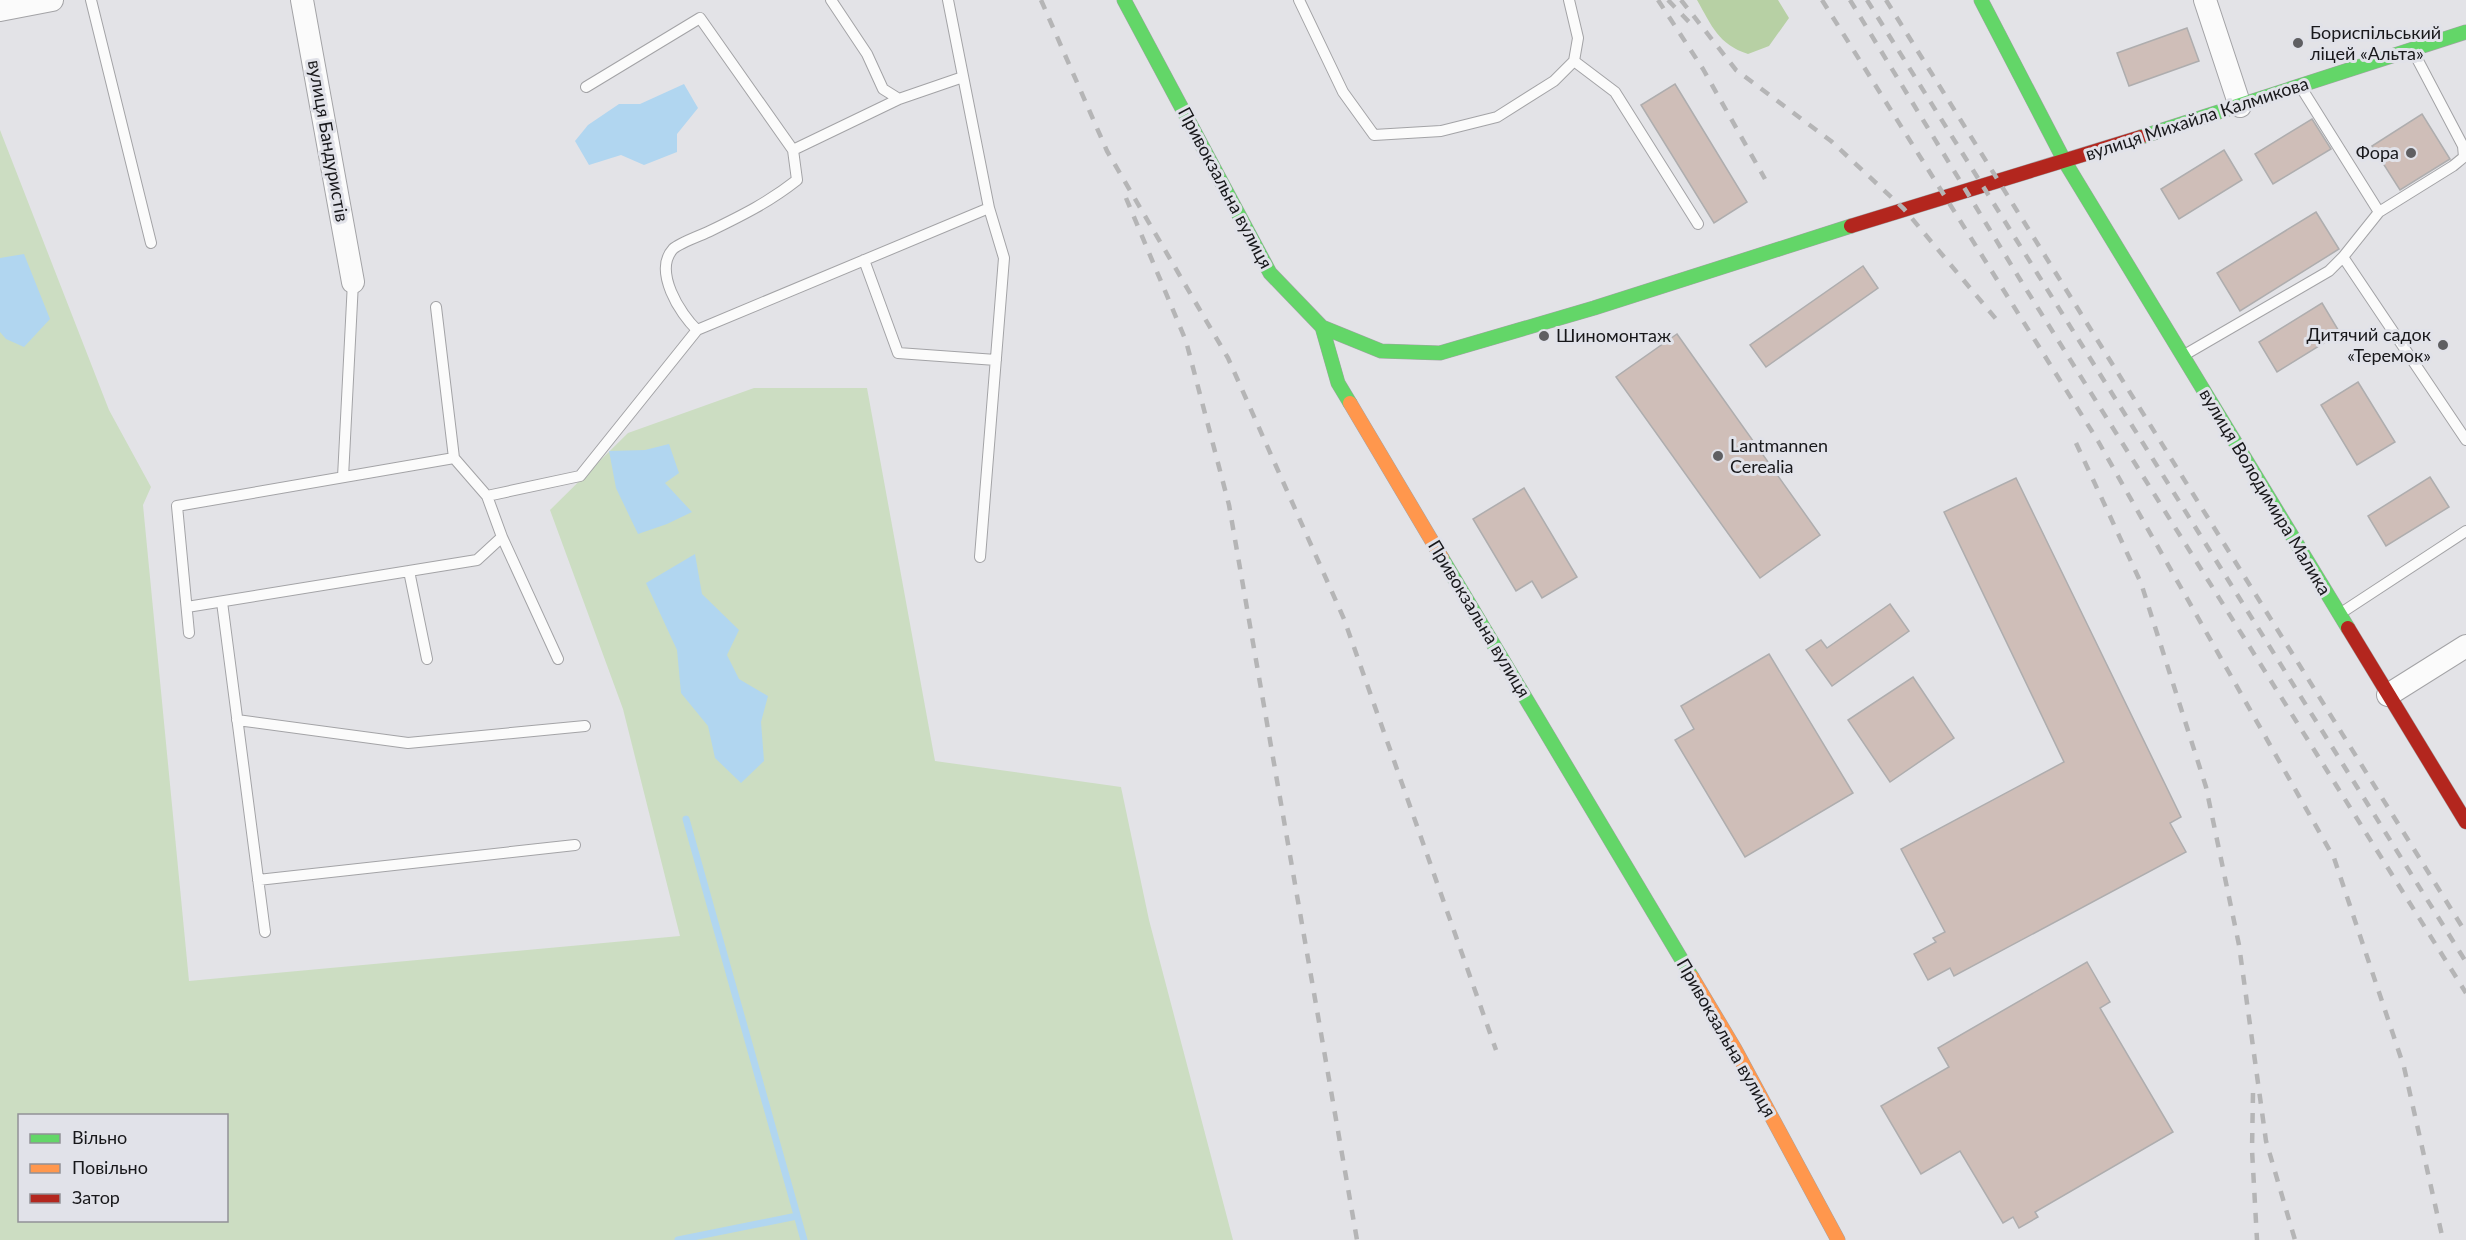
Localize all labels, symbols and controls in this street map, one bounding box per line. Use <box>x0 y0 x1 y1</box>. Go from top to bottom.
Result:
place label: Бориспільський ліцей «Альта» <box>2310 21 2441 64</box>
marker: Бориспільський ліцей «Альта» <box>2291 36 2305 50</box>
street label: вулиця Бандуристів <box>304 58 354 224</box>
street label: вулиця Михайла Калмикова <box>2082 72 2311 165</box>
street label: Привокзальна вулиця <box>1174 103 1278 272</box>
place label: Фора <box>2356 141 2399 163</box>
marker: Фора <box>2404 146 2418 160</box>
place label: Дитячий садок «Теремок» <box>2306 323 2432 366</box>
place label: Шиномонтаж <box>1556 324 1671 346</box>
marker: Шиномонтаж <box>1537 329 1551 343</box>
marker: Дитячий садок «Теремок» <box>2436 338 2450 352</box>
street label: вулиця Володимира Малика <box>2195 384 2336 599</box>
place label: Lantmannen Cerealia <box>1730 434 1828 477</box>
marker: Lantmannen Cerealia <box>1711 449 1725 463</box>
street label: Привокзальна вулиця <box>1424 536 1536 701</box>
street label: Привокзальна вулиця <box>1672 954 1781 1121</box>
legend <box>18 1114 228 1222</box>
text: Вільно <box>72 1126 127 1148</box>
text: Повільно <box>72 1156 148 1178</box>
text: Затор <box>72 1186 120 1208</box>

